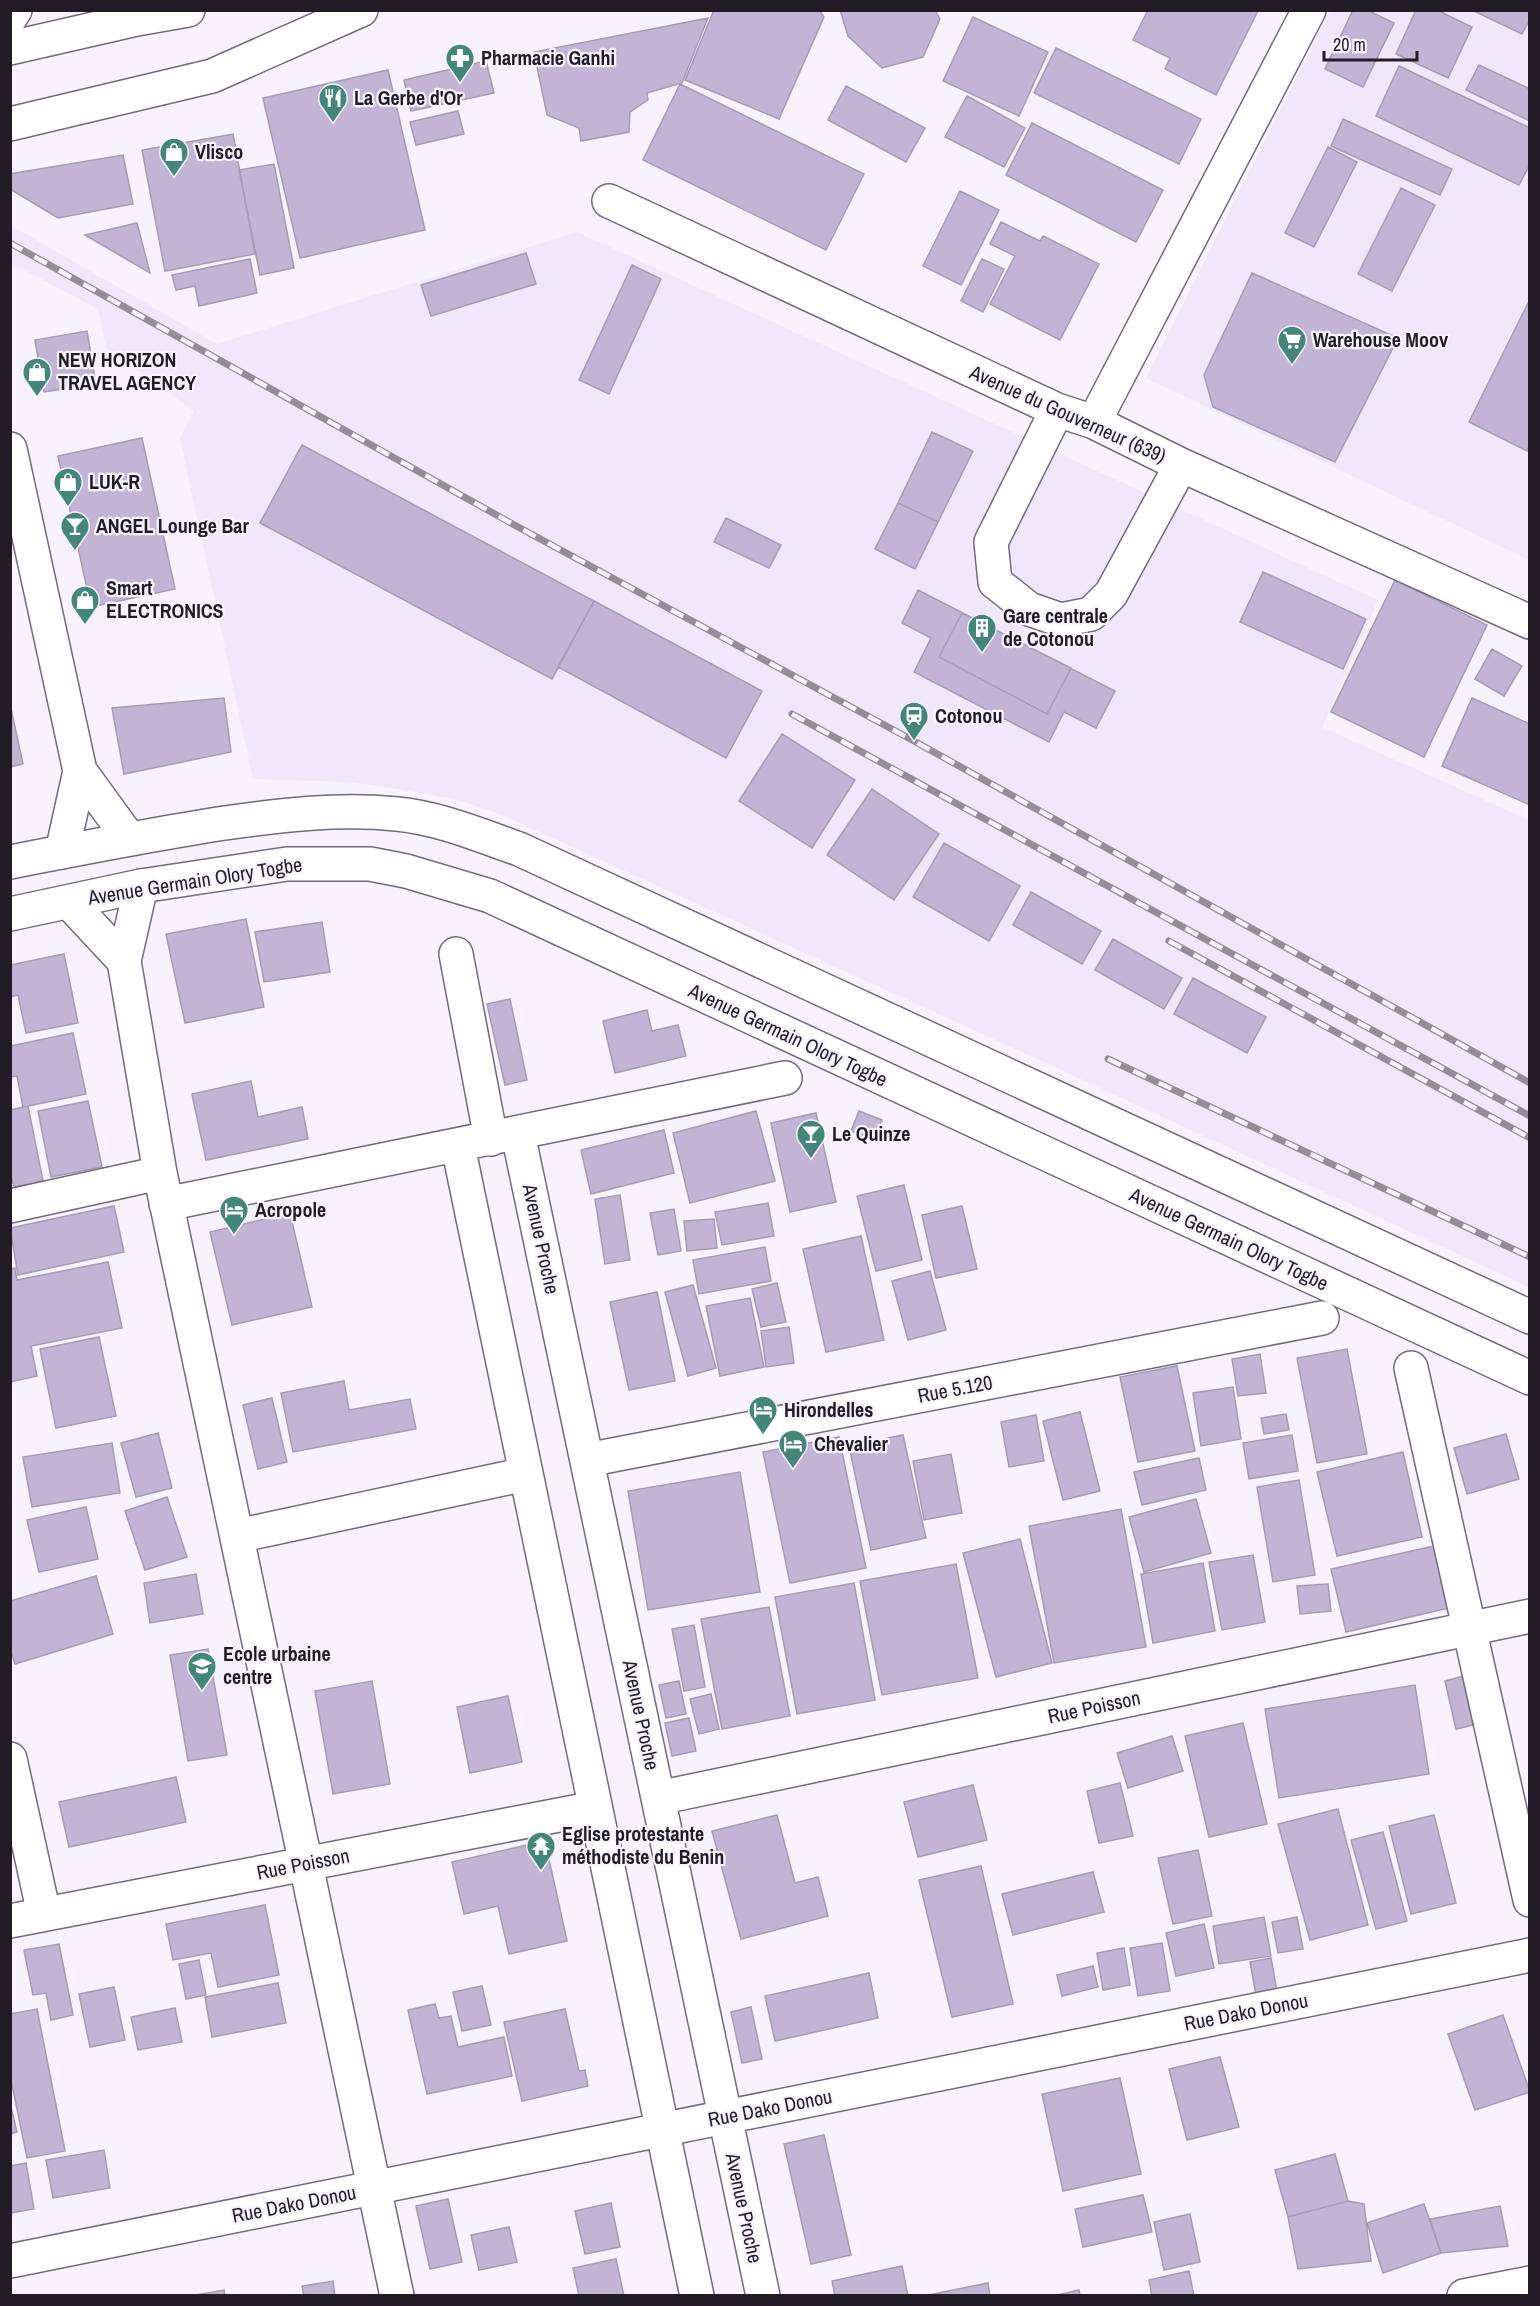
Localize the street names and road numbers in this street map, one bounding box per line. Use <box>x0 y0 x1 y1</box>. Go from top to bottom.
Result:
street label: Avenue du Gouverneur (639) <box>965 358 1171 469</box>
street label: Avenue Germain Olory Togbe <box>85 850 304 911</box>
street label: Avenue Germain Olory Togbe <box>684 976 892 1093</box>
street label: Avenue Proche <box>516 1180 566 1296</box>
street label: Avenue Germain Olory Togbe <box>1125 1180 1333 1297</box>
street label: Rue 5.120 <box>915 1368 995 1409</box>
street label: Avenue Proche <box>616 1656 666 1772</box>
street label: Rue Poisson <box>1045 1684 1143 1729</box>
street label: Rue Poisson <box>254 1841 352 1886</box>
street label: Rue Dako Donou <box>1182 1986 1310 2037</box>
street label: Rue Dako Donou <box>706 2082 834 2133</box>
street label: Avenue Proche <box>719 2149 769 2265</box>
street label: Rue Dako Donou <box>230 2178 358 2229</box>

